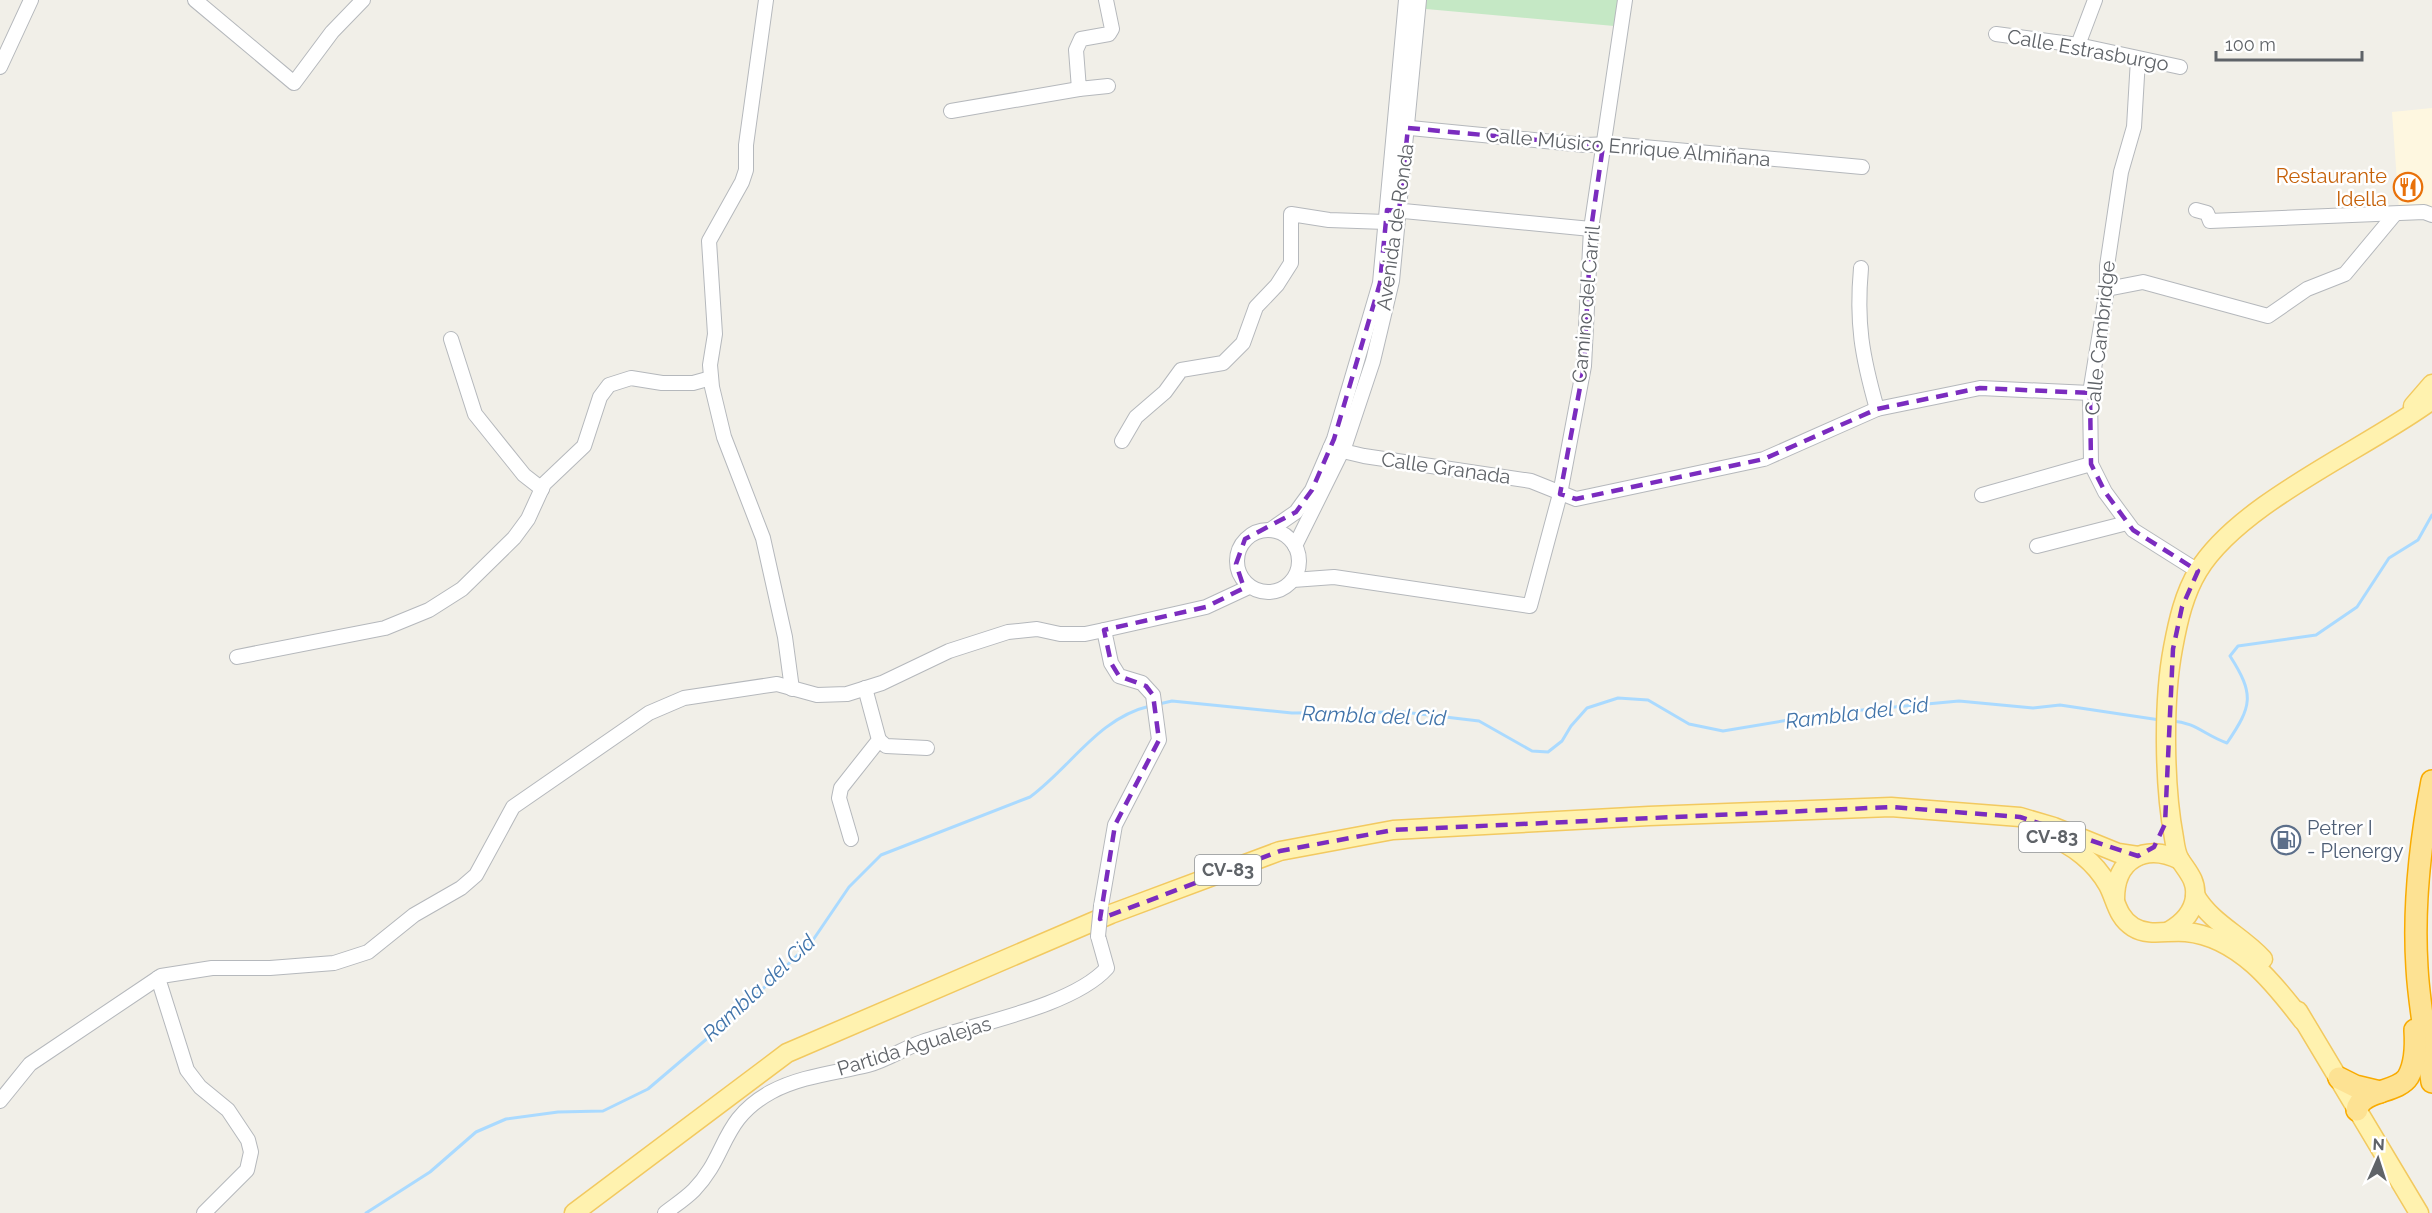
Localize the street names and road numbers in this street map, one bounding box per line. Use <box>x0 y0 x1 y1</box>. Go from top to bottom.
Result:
street label: Calle Estrasburgo <box>2005 24 2171 76</box>
street label: Calle Músico Enrique Almiñana <box>1484 123 1772 171</box>
street label: Avenida de Ronda <box>1371 142 1419 312</box>
street label: Camino del Carril <box>1567 223 1605 384</box>
street label: Calle Cambridge <box>2080 259 2120 417</box>
street label: Calle Granada <box>1380 447 1512 489</box>
road number: CV-83 <box>2019 822 2085 852</box>
road number: CV-83 <box>1195 855 1261 885</box>
street label: Partida Agualejas <box>834 1011 994 1081</box>

